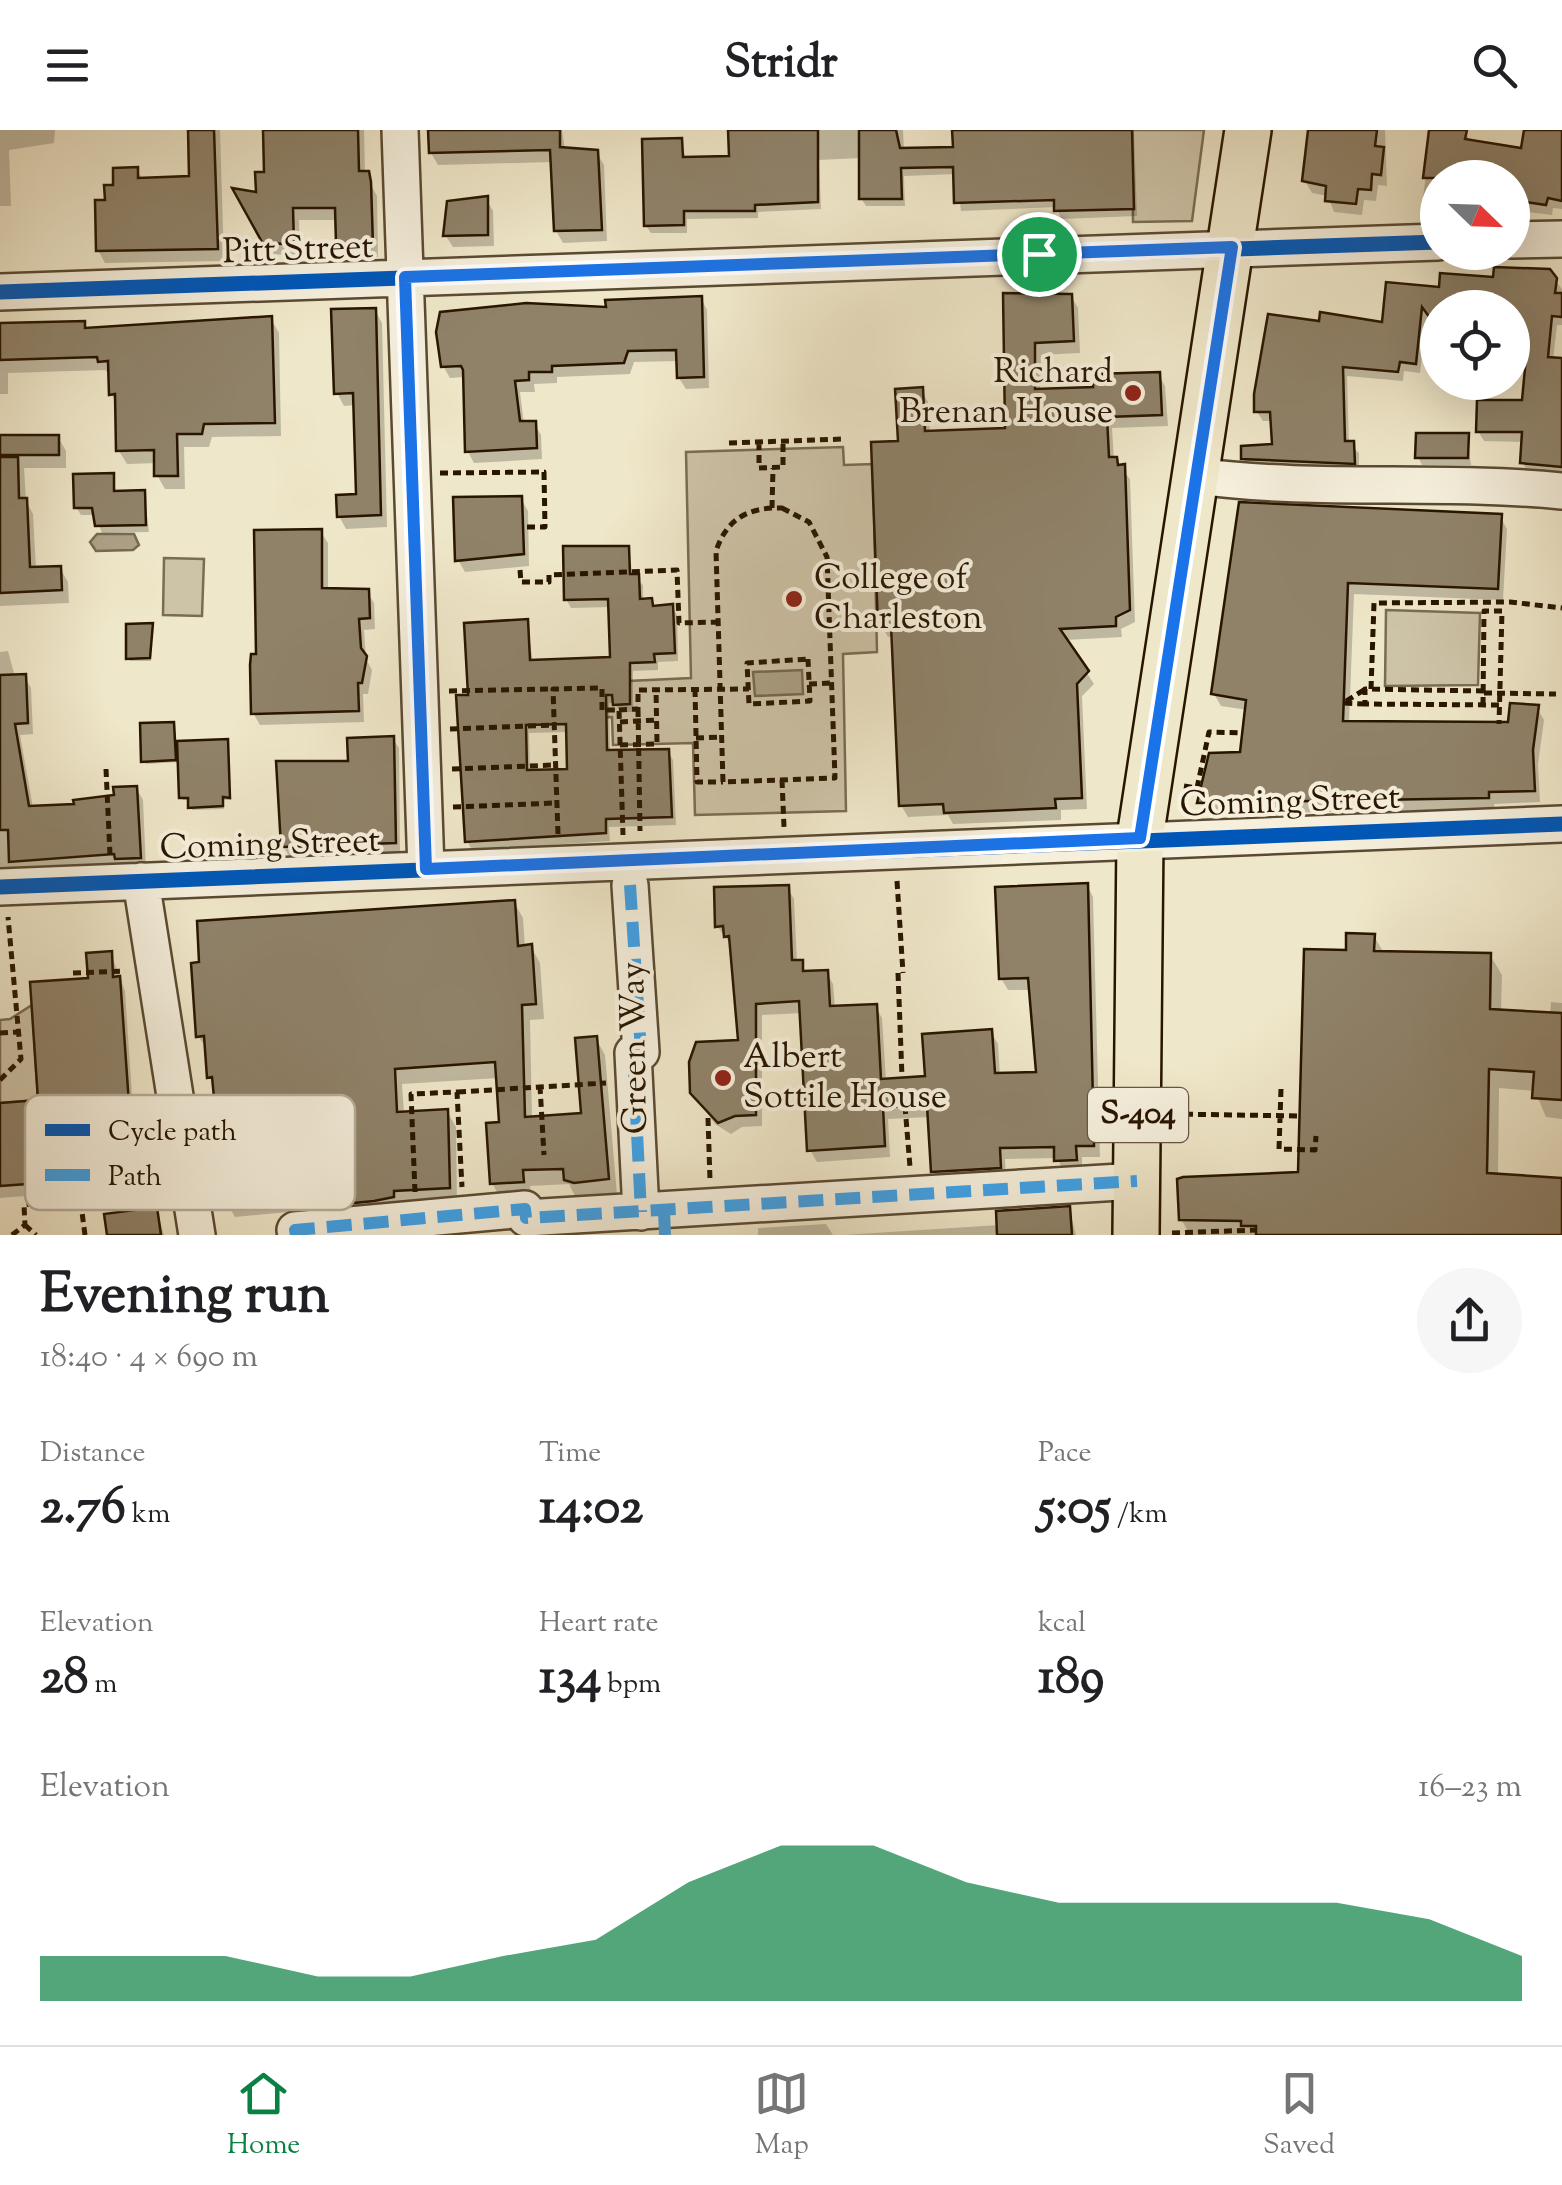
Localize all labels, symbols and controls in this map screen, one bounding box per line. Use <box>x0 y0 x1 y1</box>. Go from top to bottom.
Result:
text: Stridr <box>724 33 838 98</box>
icon: menu <box>40 38 95 93</box>
icon: search <box>1467 38 1522 93</box>
north arrow <box>1420 160 1530 270</box>
map controls <box>1420 160 1530 400</box>
pin <box>997 212 1082 297</box>
street label: Pitt Street <box>222 223 374 279</box>
icon: arrive <box>1012 227 1067 282</box>
button: locate <box>1420 290 1530 400</box>
place label: Richard Brenan House <box>899 348 1113 439</box>
marker: Richard Brenan House <box>1122 382 1144 404</box>
place label: College of Charleston <box>814 554 983 645</box>
marker: College of Charleston <box>783 588 805 610</box>
street label: Coming Street <box>1179 774 1401 832</box>
street label: Coming Street <box>159 817 381 875</box>
street label: Green Way <box>609 961 663 1135</box>
place label: Albert Sottile House <box>743 1033 947 1124</box>
marker: Albert Sottile House <box>712 1067 734 1089</box>
road number: S-404 <box>1088 1088 1188 1142</box>
legend <box>25 1095 355 1210</box>
text: Cycle path <box>108 1113 237 1153</box>
text: Path <box>108 1158 162 1198</box>
text: Evening run <box>40 1258 329 1337</box>
button: share <box>1417 1268 1522 1373</box>
text: 18:40 · 4 × 690 m <box>40 1335 258 1381</box>
text: Distance <box>40 1434 146 1474</box>
text: Time <box>539 1434 601 1474</box>
text: Pace <box>1038 1434 1092 1474</box>
text: 2.76 <box>40 1474 126 1546</box>
text: 14:02 <box>539 1474 643 1546</box>
text: 5:05 <box>1038 1474 1111 1546</box>
text: km <box>126 1495 170 1535</box>
text: /km <box>1111 1495 1168 1535</box>
text: Elevation <box>40 1604 154 1644</box>
text: Heart rate <box>539 1604 659 1644</box>
text: kcal <box>1038 1604 1086 1644</box>
text: 28 <box>40 1644 88 1716</box>
text: 134 <box>539 1644 601 1716</box>
text: 189 <box>1038 1644 1104 1716</box>
text: m <box>88 1665 118 1705</box>
text: bpm <box>601 1665 661 1705</box>
text: Elevation <box>40 1765 170 1811</box>
text: 16–23 m <box>1418 1765 1522 1811</box>
tab: Home <box>227 2066 300 2166</box>
tab: Map <box>754 2066 809 2166</box>
tab: Saved <box>1263 2066 1335 2166</box>

